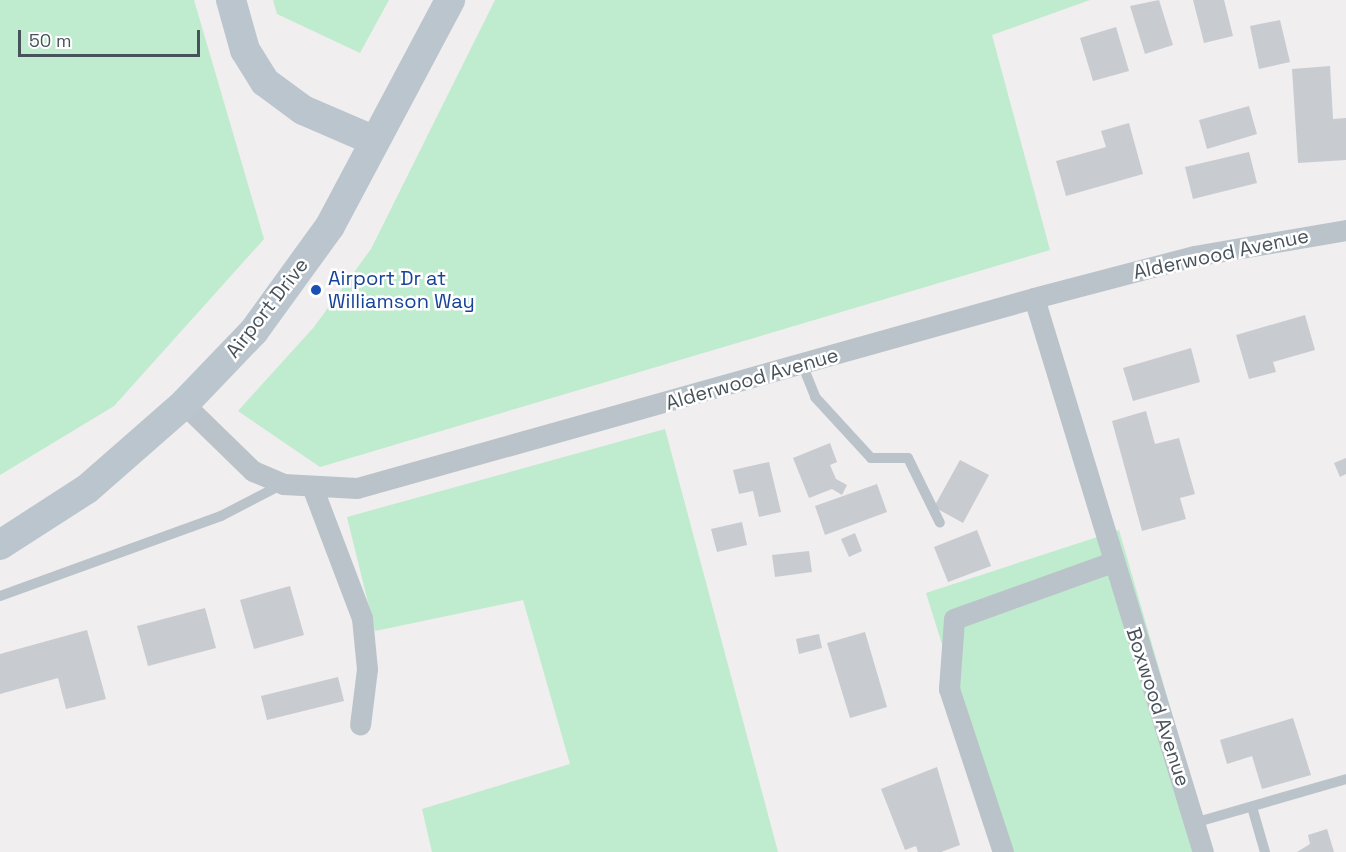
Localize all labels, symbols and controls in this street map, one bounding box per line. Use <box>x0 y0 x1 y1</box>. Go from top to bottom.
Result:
scale bar <box>21 18 202 56</box>
text: 50 m <box>29 29 71 52</box>
street label: Alderwood Avenue <box>1131 224 1311 284</box>
street label: Airport Drive <box>221 253 313 363</box>
place label: Airport Dr at Williamson Way <box>328 266 475 313</box>
marker: Airport Dr at Williamson Way <box>309 283 323 297</box>
street label: Alderwood Avenue <box>663 343 841 415</box>
street label: Boxwood Avenue <box>1121 624 1195 790</box>

